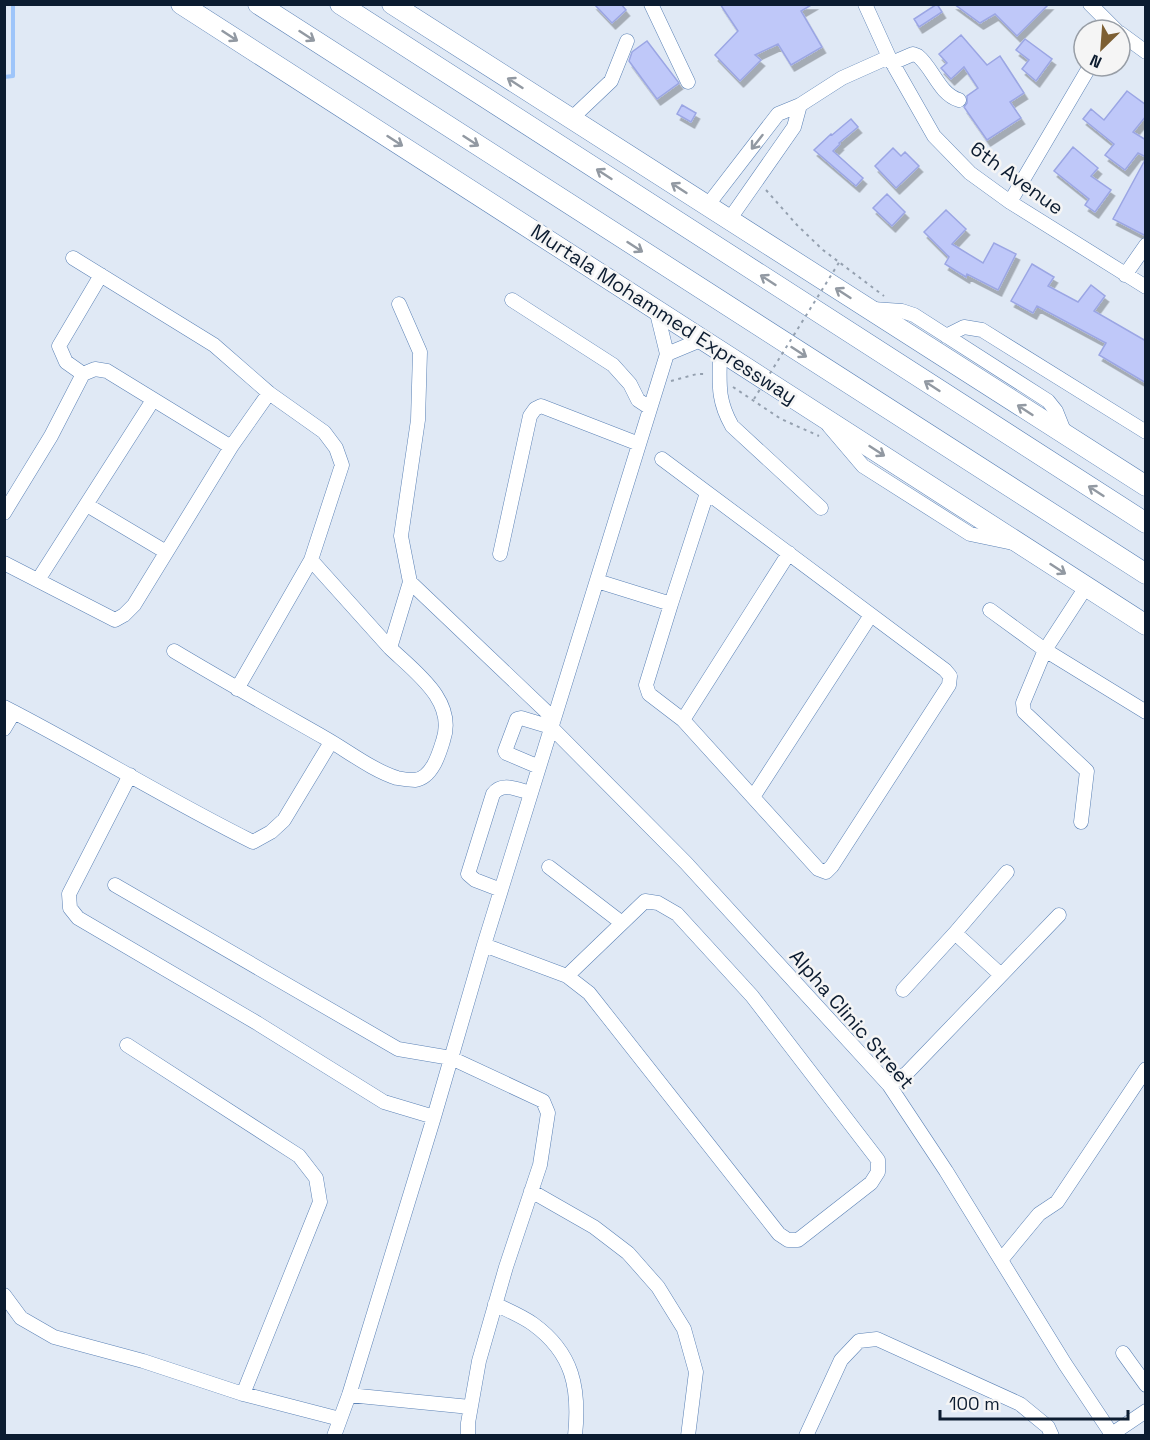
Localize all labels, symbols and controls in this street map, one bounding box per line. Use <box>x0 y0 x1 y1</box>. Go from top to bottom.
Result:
north arrow <box>1072 18 1132 78</box>
one-way arrow <box>222 30 238 42</box>
one-way arrow <box>298 30 315 42</box>
text: N <box>1087 49 1105 73</box>
one-way arrow <box>507 77 524 89</box>
one-way arrow <box>750 134 763 150</box>
one-way arrow <box>386 135 403 148</box>
street label: 6th Avenue <box>965 135 1069 221</box>
one-way arrow <box>462 136 479 148</box>
one-way arrow <box>596 168 613 181</box>
one-way arrow <box>671 182 688 194</box>
street label: Murtala Mohammed Expressway <box>526 218 802 410</box>
one-way arrow <box>626 241 643 253</box>
one-way arrow <box>761 274 777 286</box>
one-way arrow <box>835 287 852 300</box>
one-way arrow <box>790 346 807 358</box>
one-way arrow <box>924 379 941 392</box>
one-way arrow <box>1017 403 1034 416</box>
one-way arrow <box>868 445 885 458</box>
one-way arrow <box>1088 485 1105 497</box>
one-way arrow <box>1049 563 1066 575</box>
street label: Alpha Clinic Street <box>784 944 920 1094</box>
scale bar <box>940 1383 1128 1421</box>
text: 100 m <box>949 1392 1000 1415</box>

